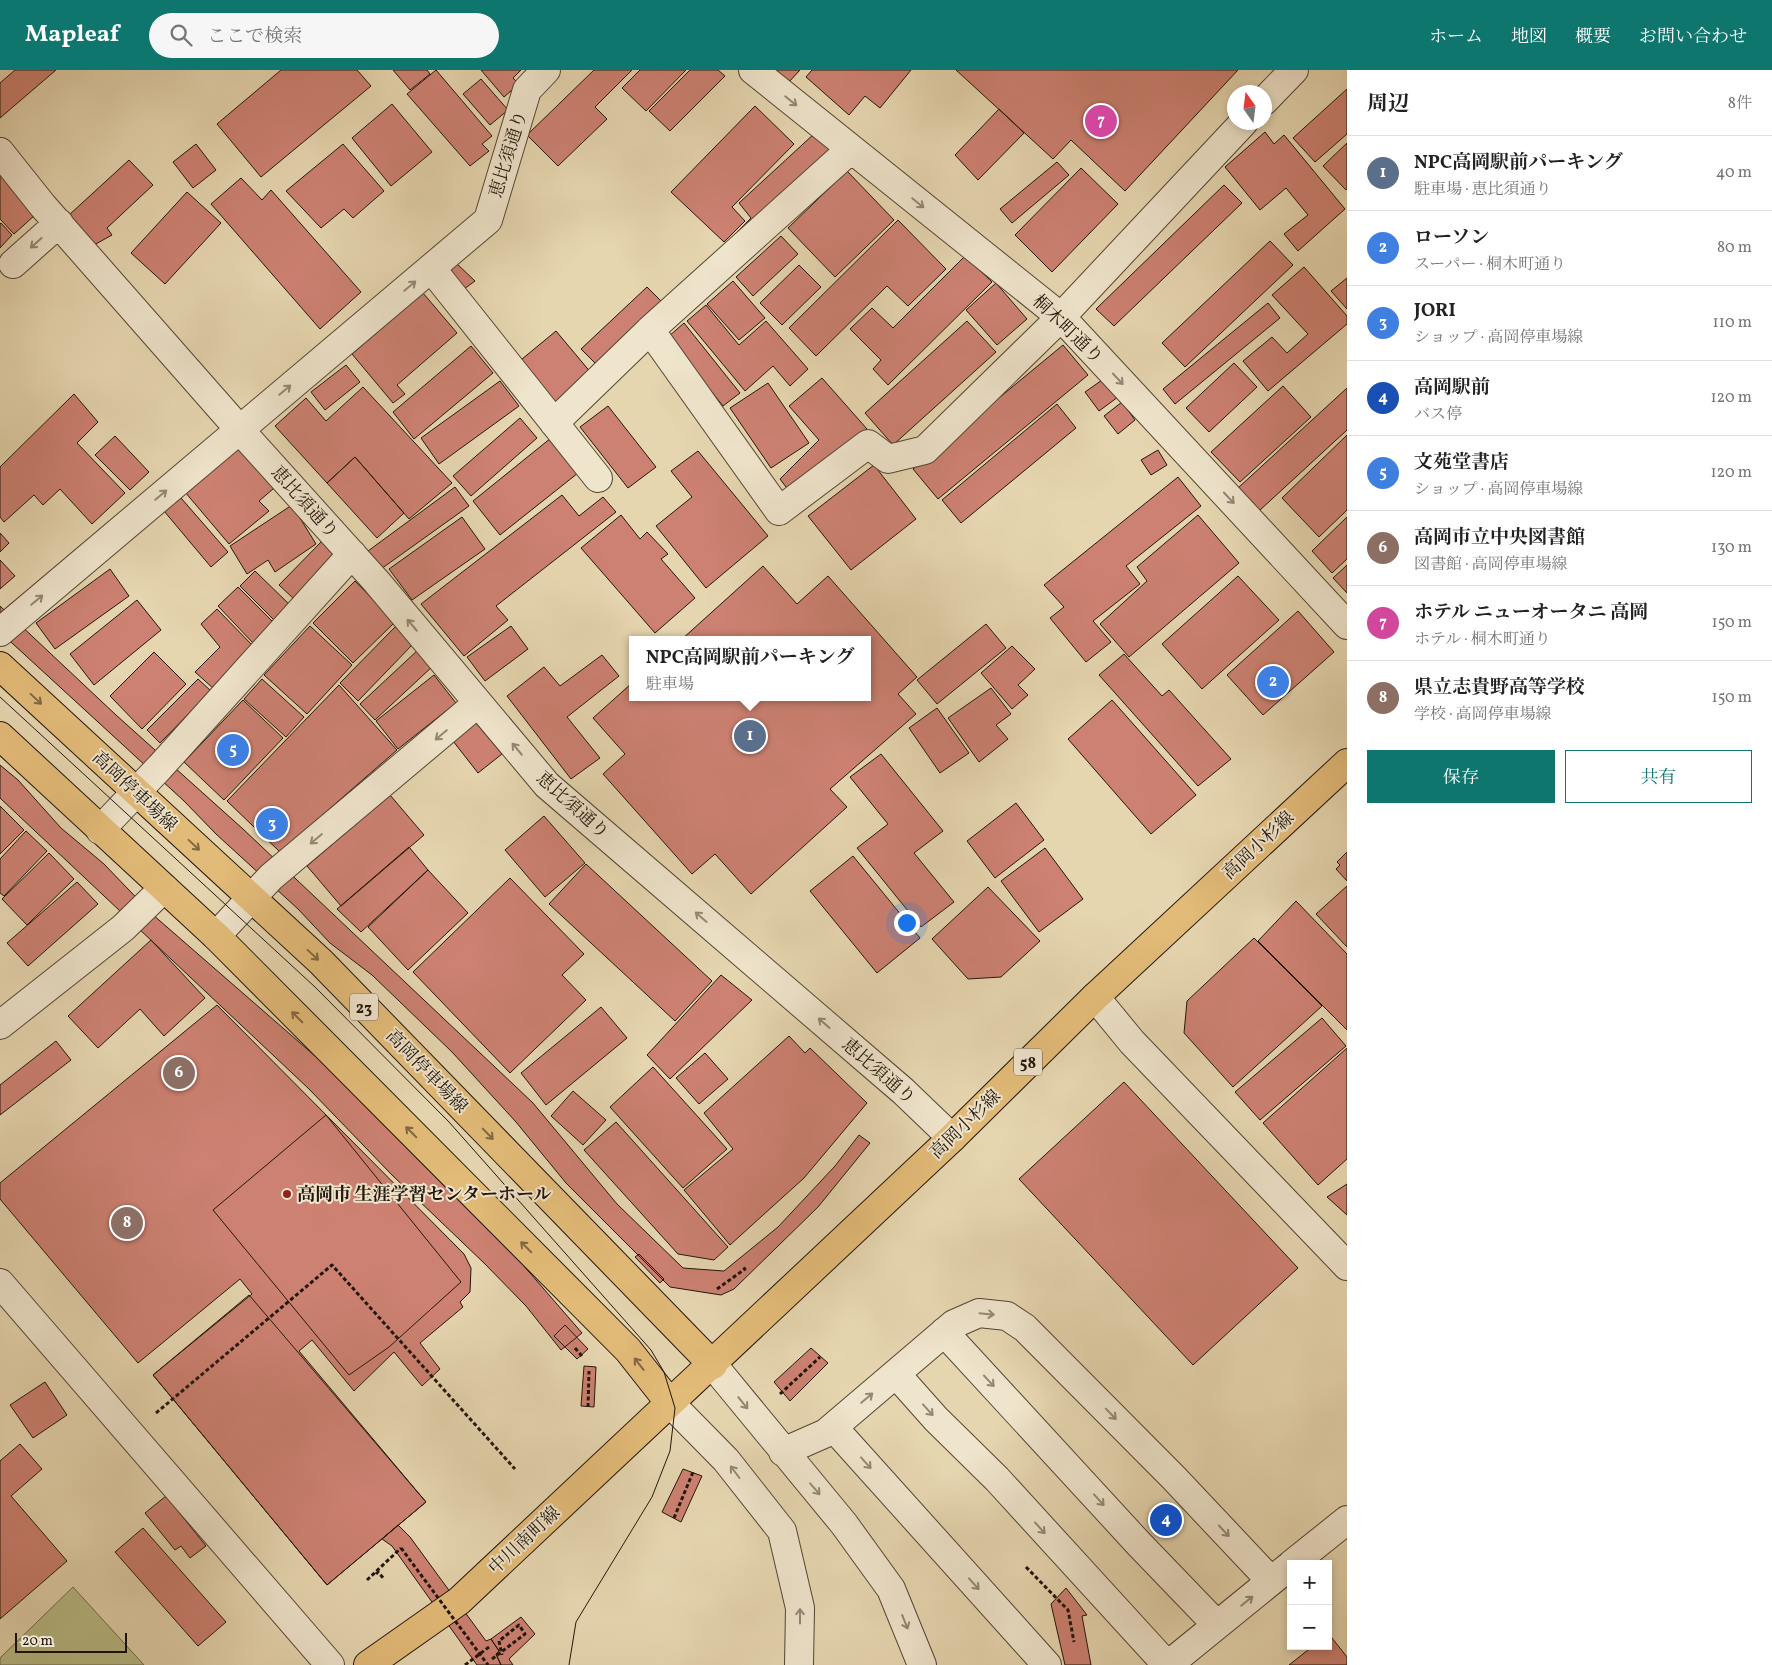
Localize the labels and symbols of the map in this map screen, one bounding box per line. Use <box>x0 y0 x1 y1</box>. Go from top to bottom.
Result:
north arrow <box>1227 85 1272 130</box>
one-way arrow <box>784 95 797 106</box>
pin: 7 <box>1085 102 1117 140</box>
street label: 恵比須通り <box>484 108 535 201</box>
one-way arrow <box>911 197 924 208</box>
one-way arrow <box>29 237 42 249</box>
one-way arrow <box>403 280 416 291</box>
street label: 桐木町通り <box>1026 290 1108 370</box>
one-way arrow <box>1113 372 1124 385</box>
one-way arrow <box>278 385 291 396</box>
street label: 恵比須通り <box>264 461 343 545</box>
one-way arrow <box>154 489 167 500</box>
one-way arrow <box>1223 491 1235 504</box>
one-way arrow <box>30 594 43 605</box>
one-way arrow <box>407 618 418 631</box>
pin: 2 <box>1257 663 1289 701</box>
one-way arrow <box>29 693 42 705</box>
pin: 1 <box>734 717 766 755</box>
one-way arrow <box>434 729 447 740</box>
pin: 5 <box>217 731 249 769</box>
one-way arrow <box>511 743 522 756</box>
street label: 高岡停車場線 <box>86 746 182 838</box>
street label: 恵比須通り <box>530 767 614 846</box>
pin: 3 <box>256 805 288 843</box>
street label: 高岡小杉線 <box>1218 806 1300 886</box>
one-way arrow <box>310 834 323 845</box>
one-way arrow <box>187 839 200 851</box>
your location <box>894 910 920 936</box>
one-way arrow <box>695 912 708 923</box>
one-way arrow <box>307 949 319 961</box>
road number: 23 <box>350 994 378 1020</box>
one-way arrow <box>290 1011 303 1023</box>
one-way arrow <box>818 1017 831 1029</box>
street label: 高岡停車場線 <box>379 1025 472 1120</box>
street label: 恵比須通り <box>836 1033 920 1111</box>
road number: 58 <box>1014 1049 1042 1076</box>
pin: 6 <box>163 1054 195 1092</box>
street label: 高岡小杉線 <box>925 1085 1007 1165</box>
one-way arrow <box>405 1126 417 1138</box>
one-way arrow <box>482 1127 494 1140</box>
place label: 高岡市 生涯学習センターホール <box>297 1183 552 1208</box>
marker: 高岡市 生涯学習センターホール <box>281 1188 293 1200</box>
pin: 8 <box>111 1204 143 1242</box>
one-way arrow <box>520 1241 532 1253</box>
one-way arrow <box>979 1309 995 1319</box>
one-way arrow <box>634 1357 645 1370</box>
one-way arrow <box>983 1374 995 1387</box>
one-way arrow <box>861 1392 874 1403</box>
one-way arrow <box>738 1396 749 1409</box>
one-way arrow <box>922 1404 934 1417</box>
one-way arrow <box>1105 1407 1117 1420</box>
one-way arrow <box>860 1457 871 1470</box>
one-way arrow <box>730 1465 740 1479</box>
one-way arrow <box>809 1482 820 1495</box>
one-way arrow <box>1093 1494 1105 1507</box>
street label: 中川南町線 <box>484 1501 566 1581</box>
pin: 4 <box>1150 1501 1182 1539</box>
one-way arrow <box>1034 1521 1046 1534</box>
one-way arrow <box>1218 1524 1229 1537</box>
one-way arrow <box>968 1577 980 1590</box>
one-way arrow <box>1240 1595 1253 1606</box>
one-way arrow <box>795 1609 805 1625</box>
one-way arrow <box>901 1614 910 1630</box>
scale bar <box>15 1630 128 1653</box>

